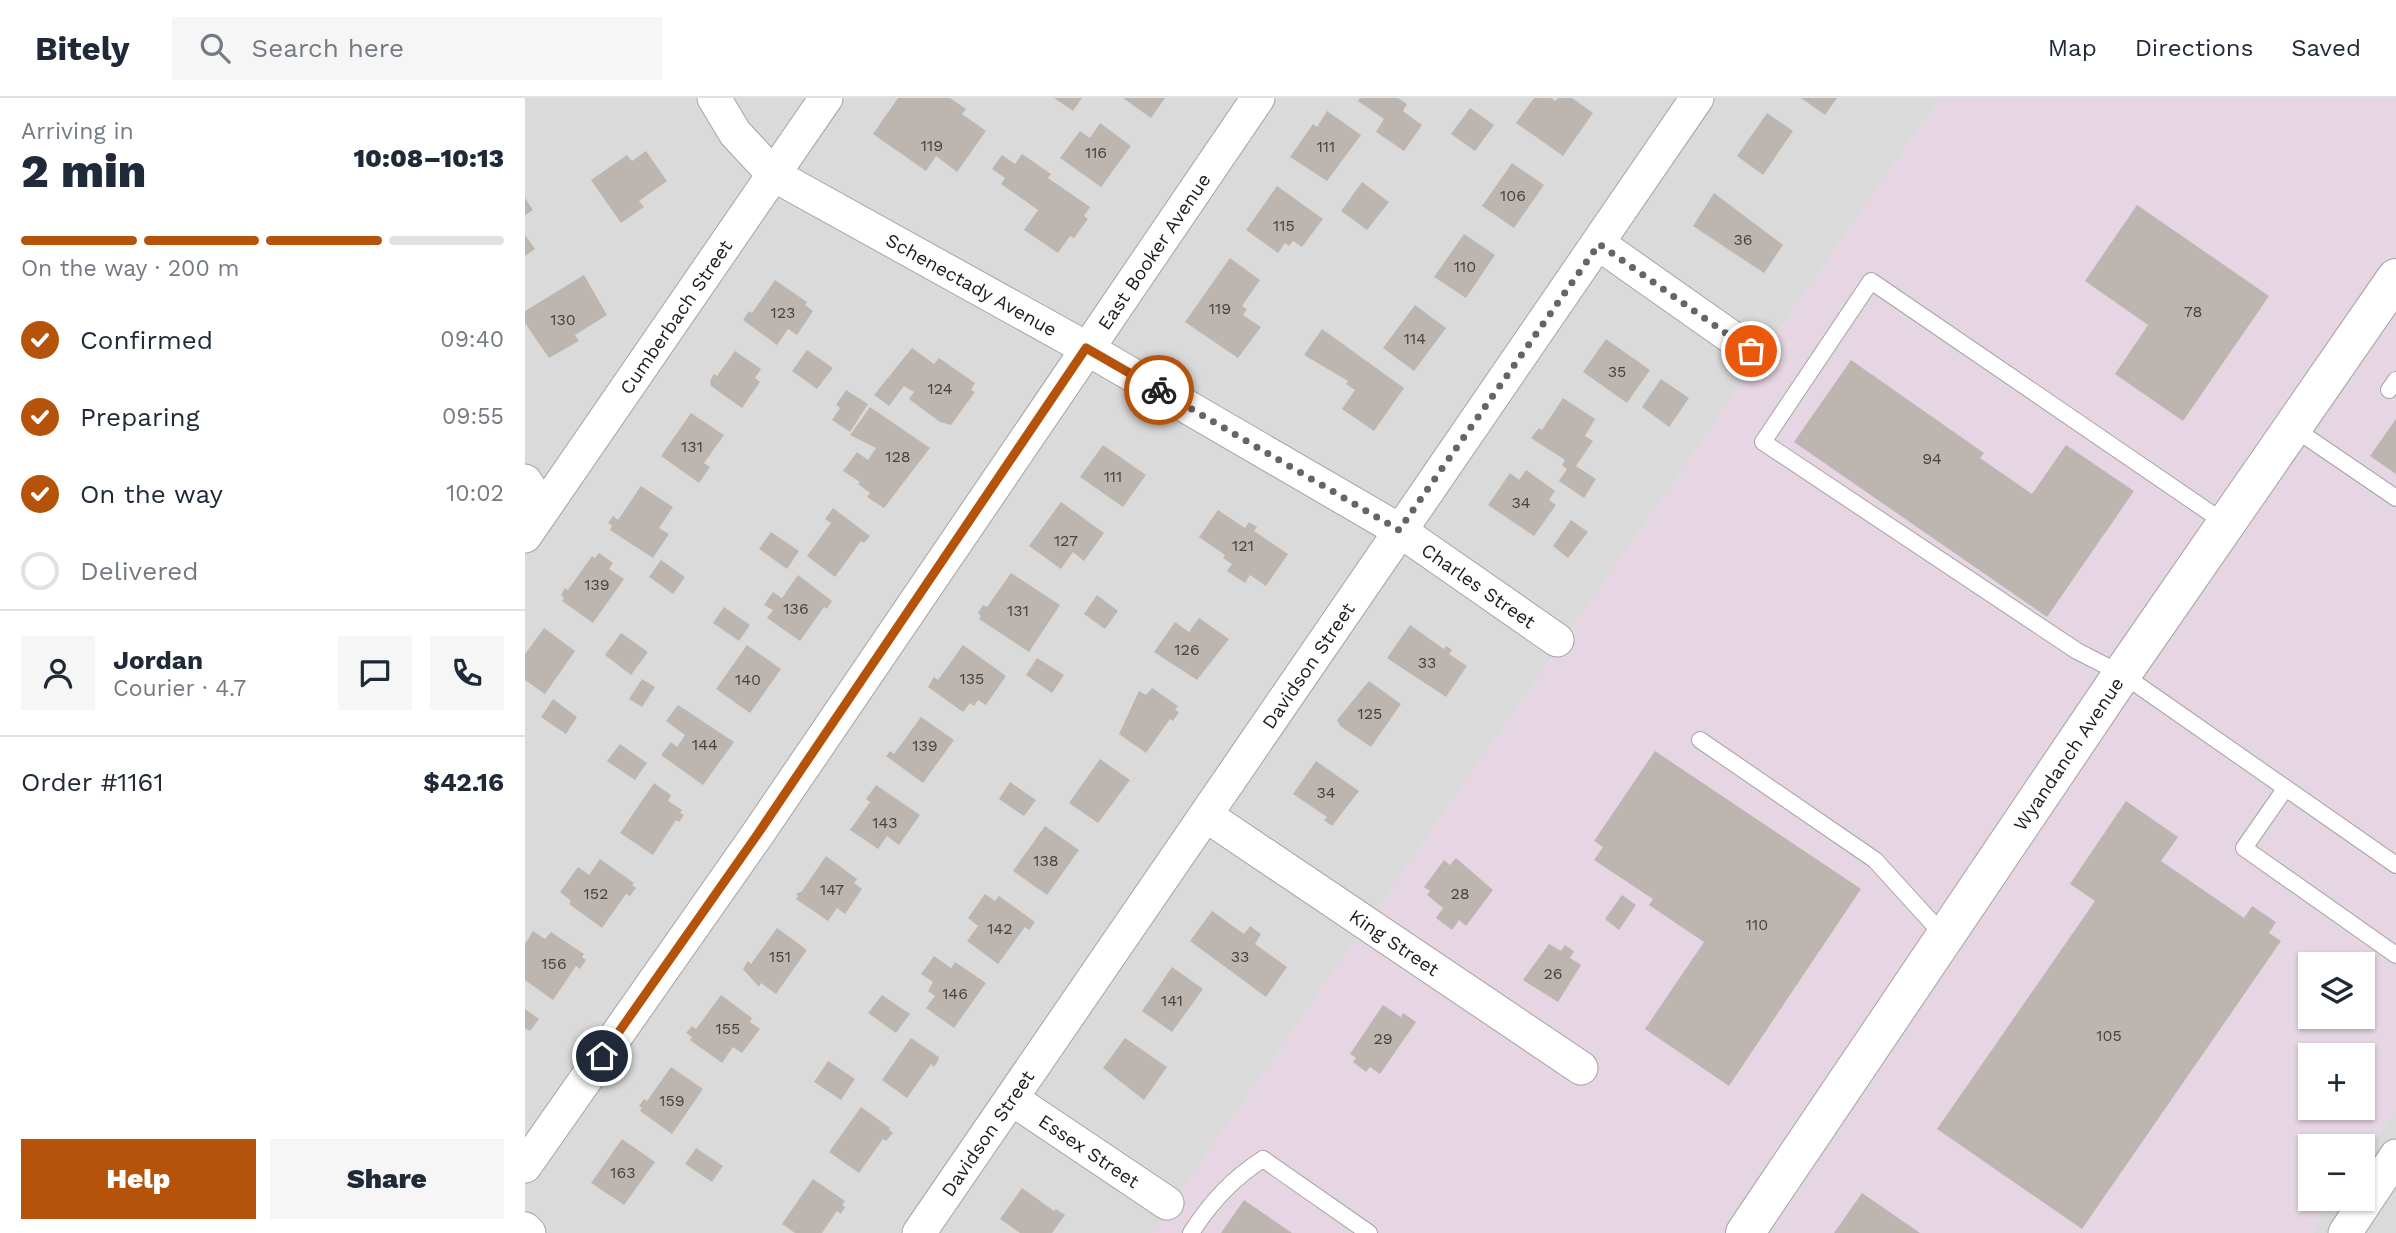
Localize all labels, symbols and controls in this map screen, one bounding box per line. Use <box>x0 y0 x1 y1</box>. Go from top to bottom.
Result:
search box <box>172 17 662 80</box>
text: Bitely <box>35 29 130 68</box>
icon: search <box>196 29 234 67</box>
text: Search here <box>252 33 404 63</box>
text: Map <box>2048 34 2097 62</box>
text: Directions <box>2135 34 2253 62</box>
text: Saved <box>2291 34 2361 62</box>
text: Arriving in <box>21 118 134 145</box>
house number: 119 <box>921 136 943 155</box>
house number: 111 <box>1317 137 1335 156</box>
text: 10:08–10:13 <box>354 143 504 173</box>
house number: 116 <box>1085 143 1107 162</box>
text: 2 min <box>21 144 146 198</box>
street label: East Booker Avenue <box>1092 169 1215 334</box>
house number: 106 <box>1500 186 1526 205</box>
house number: 115 <box>1273 216 1295 235</box>
street label: Schenectady Avenue <box>882 228 1061 341</box>
house number: 36 <box>1733 230 1753 249</box>
street label: Cumberbach Street <box>615 235 737 398</box>
text: On the way · 200 m <box>21 255 239 282</box>
house number: 110 <box>1454 257 1476 276</box>
house number: 119 <box>1209 299 1231 318</box>
house number: 78 <box>2184 302 2202 321</box>
house number: 123 <box>771 303 795 322</box>
house number: 130 <box>550 310 576 329</box>
icon: check <box>21 321 59 359</box>
pin <box>1721 321 1781 381</box>
text: Confirmed <box>80 325 213 355</box>
text: 09:40 <box>440 326 504 353</box>
house number: 114 <box>1404 329 1426 348</box>
icon: bag <box>1732 332 1770 370</box>
courier <box>1124 355 1194 425</box>
house number: 35 <box>1608 362 1626 381</box>
icon: bike <box>1140 371 1178 409</box>
house number: 124 <box>928 379 953 398</box>
icon: check <box>21 398 59 436</box>
text: Preparing <box>80 402 200 432</box>
text: 09:55 <box>442 403 504 430</box>
house number: 131 <box>681 437 703 456</box>
house number: 128 <box>885 447 911 466</box>
house number: 94 <box>1922 449 1942 468</box>
house number: 111 <box>1104 467 1122 486</box>
icon: check <box>21 475 59 513</box>
text: On the way <box>80 479 223 509</box>
text: 10:02 <box>446 480 504 507</box>
house number: 34 <box>1511 493 1531 512</box>
house number: 127 <box>1054 531 1078 550</box>
house number: 121 <box>1232 536 1254 555</box>
street label: Charles Street <box>1417 538 1540 633</box>
text: Delivered <box>80 556 199 586</box>
house number: 139 <box>584 575 610 594</box>
street label: Davidson Street <box>1257 598 1359 733</box>
house number: 136 <box>783 599 809 618</box>
house number: 131 <box>1007 601 1029 620</box>
button: person <box>21 636 95 710</box>
button: chat <box>338 636 412 710</box>
button: phone <box>430 636 504 710</box>
house number: 126 <box>1174 640 1200 659</box>
text: Jordan <box>113 645 203 675</box>
house number: 33 <box>1418 653 1436 672</box>
house number: 135 <box>960 669 984 688</box>
house number: 140 <box>735 670 761 689</box>
street label: Wyandanch Avenue <box>2008 673 2128 835</box>
text: Courier · 4.7 <box>113 675 246 702</box>
house number: 125 <box>1358 704 1382 723</box>
house number: 144 <box>692 735 718 754</box>
house number: 139 <box>912 736 938 755</box>
text: Order #1161 <box>21 767 164 797</box>
text: $42.16 <box>423 767 504 797</box>
house number: 34 <box>1316 783 1336 802</box>
house number: 143 <box>872 813 898 832</box>
house number: 138 <box>1033 851 1059 870</box>
house number: 147 <box>820 880 844 899</box>
house number: 152 <box>584 884 608 903</box>
house number: 28 <box>1450 884 1470 903</box>
street label: King Street <box>1345 904 1444 981</box>
house number: 110 <box>1746 915 1768 934</box>
house number: 142 <box>987 919 1013 938</box>
house number: 151 <box>769 947 791 966</box>
house number: 33 <box>1231 947 1249 966</box>
map controls <box>2298 952 2375 1211</box>
button: layers <box>2298 952 2375 1029</box>
house number: 156 <box>541 954 567 973</box>
house number: 26 <box>1543 964 1563 983</box>
house number: 146 <box>942 984 968 1003</box>
house number: 141 <box>1161 991 1183 1010</box>
house number: 155 <box>716 1019 740 1038</box>
pin <box>572 1026 632 1086</box>
house number: 105 <box>2096 1026 2122 1045</box>
house number: 29 <box>1373 1029 1393 1048</box>
icon: home <box>583 1037 621 1075</box>
button: + <box>2298 1043 2375 1120</box>
street label: Davidson Street <box>936 1066 1039 1201</box>
house number: 159 <box>659 1091 685 1110</box>
street label: Essex Street <box>1035 1109 1144 1193</box>
button: − <box>2298 1134 2375 1211</box>
button: Help <box>21 1139 256 1219</box>
button: Share <box>270 1139 504 1219</box>
house number: 163 <box>610 1163 636 1182</box>

